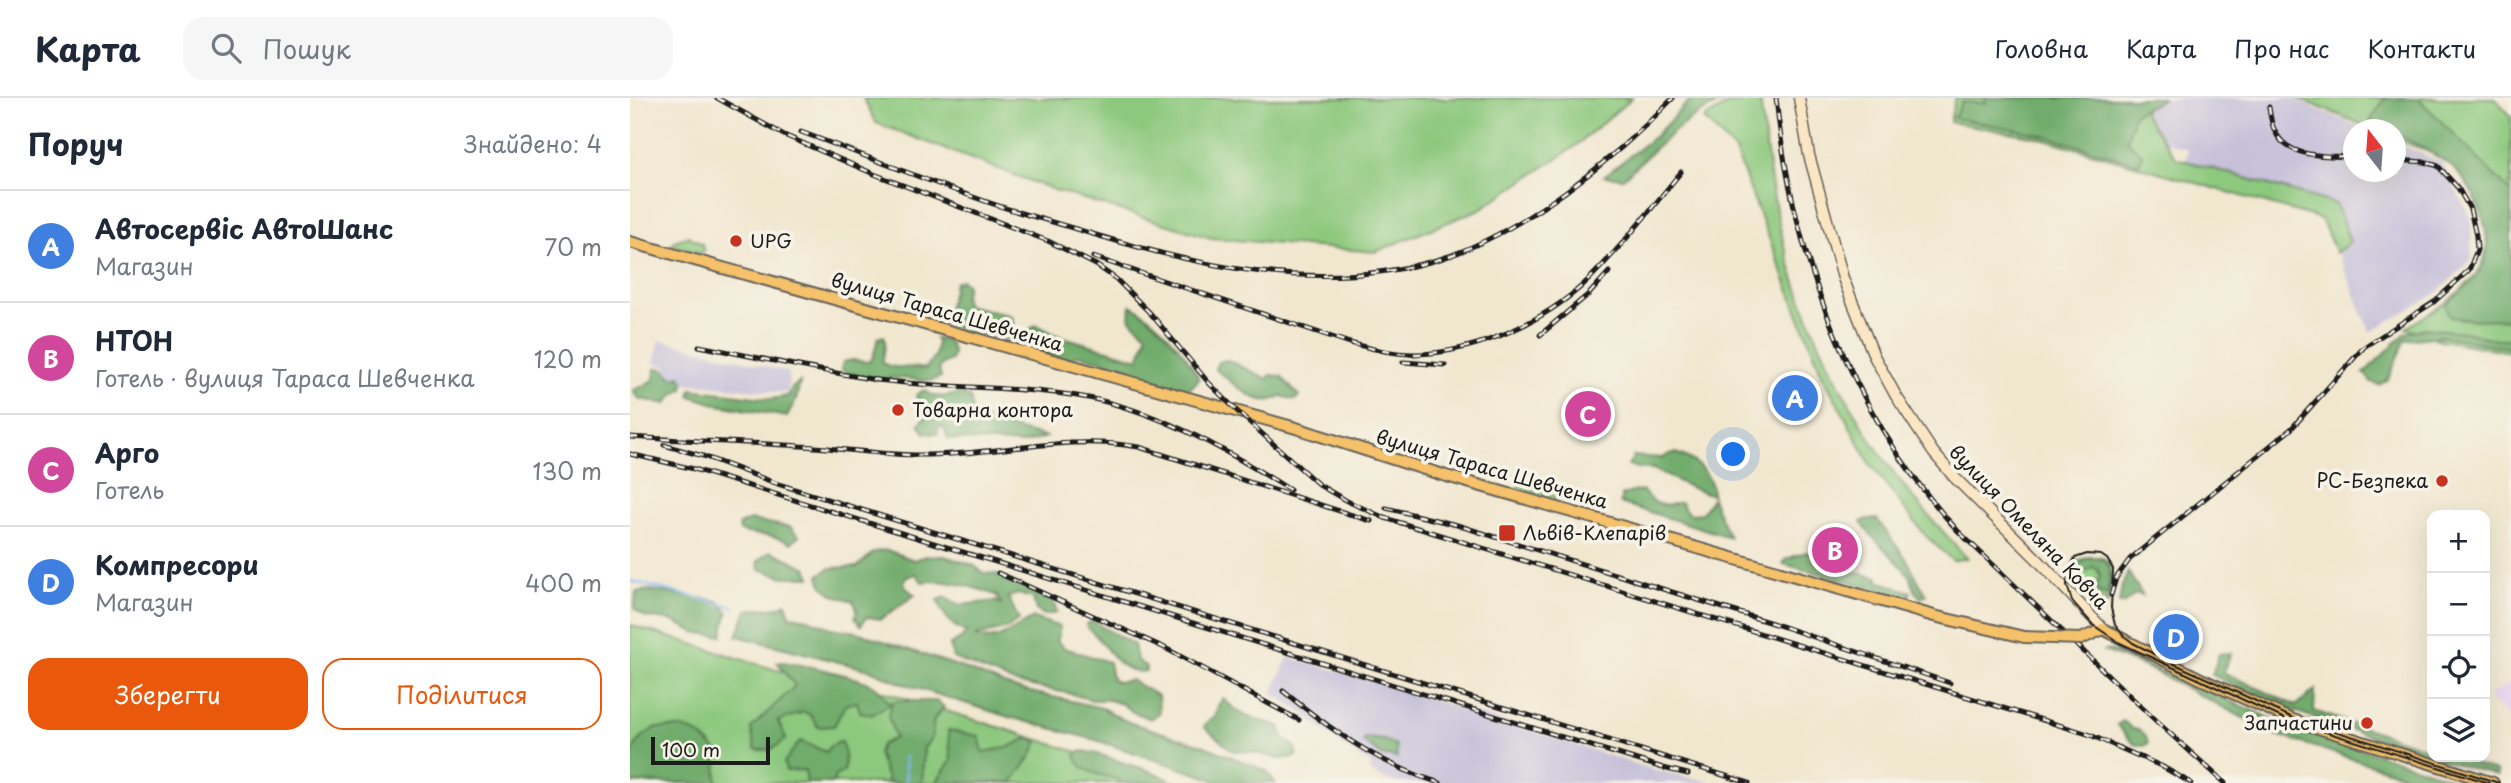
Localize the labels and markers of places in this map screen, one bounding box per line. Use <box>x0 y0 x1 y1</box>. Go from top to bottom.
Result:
place label: UPG <box>750 226 792 254</box>
marker: UPG <box>728 233 744 249</box>
pin: A <box>1772 372 1818 424</box>
pin: C <box>1565 388 1611 440</box>
place label: Товарна контора <box>912 395 1073 423</box>
marker: Товарна контора <box>890 402 906 418</box>
place label: РС-Безпека <box>2317 466 2428 494</box>
marker: РС-Безпека <box>2434 473 2450 489</box>
place label: Львів-Клепарів <box>1523 518 1666 546</box>
marker: Львів-Клепарів <box>1497 523 1517 543</box>
pin: B <box>1812 524 1858 576</box>
pin: D <box>2153 611 2199 663</box>
place label: Запчастини <box>2245 708 2353 736</box>
marker: Запчастини <box>2359 715 2375 731</box>

